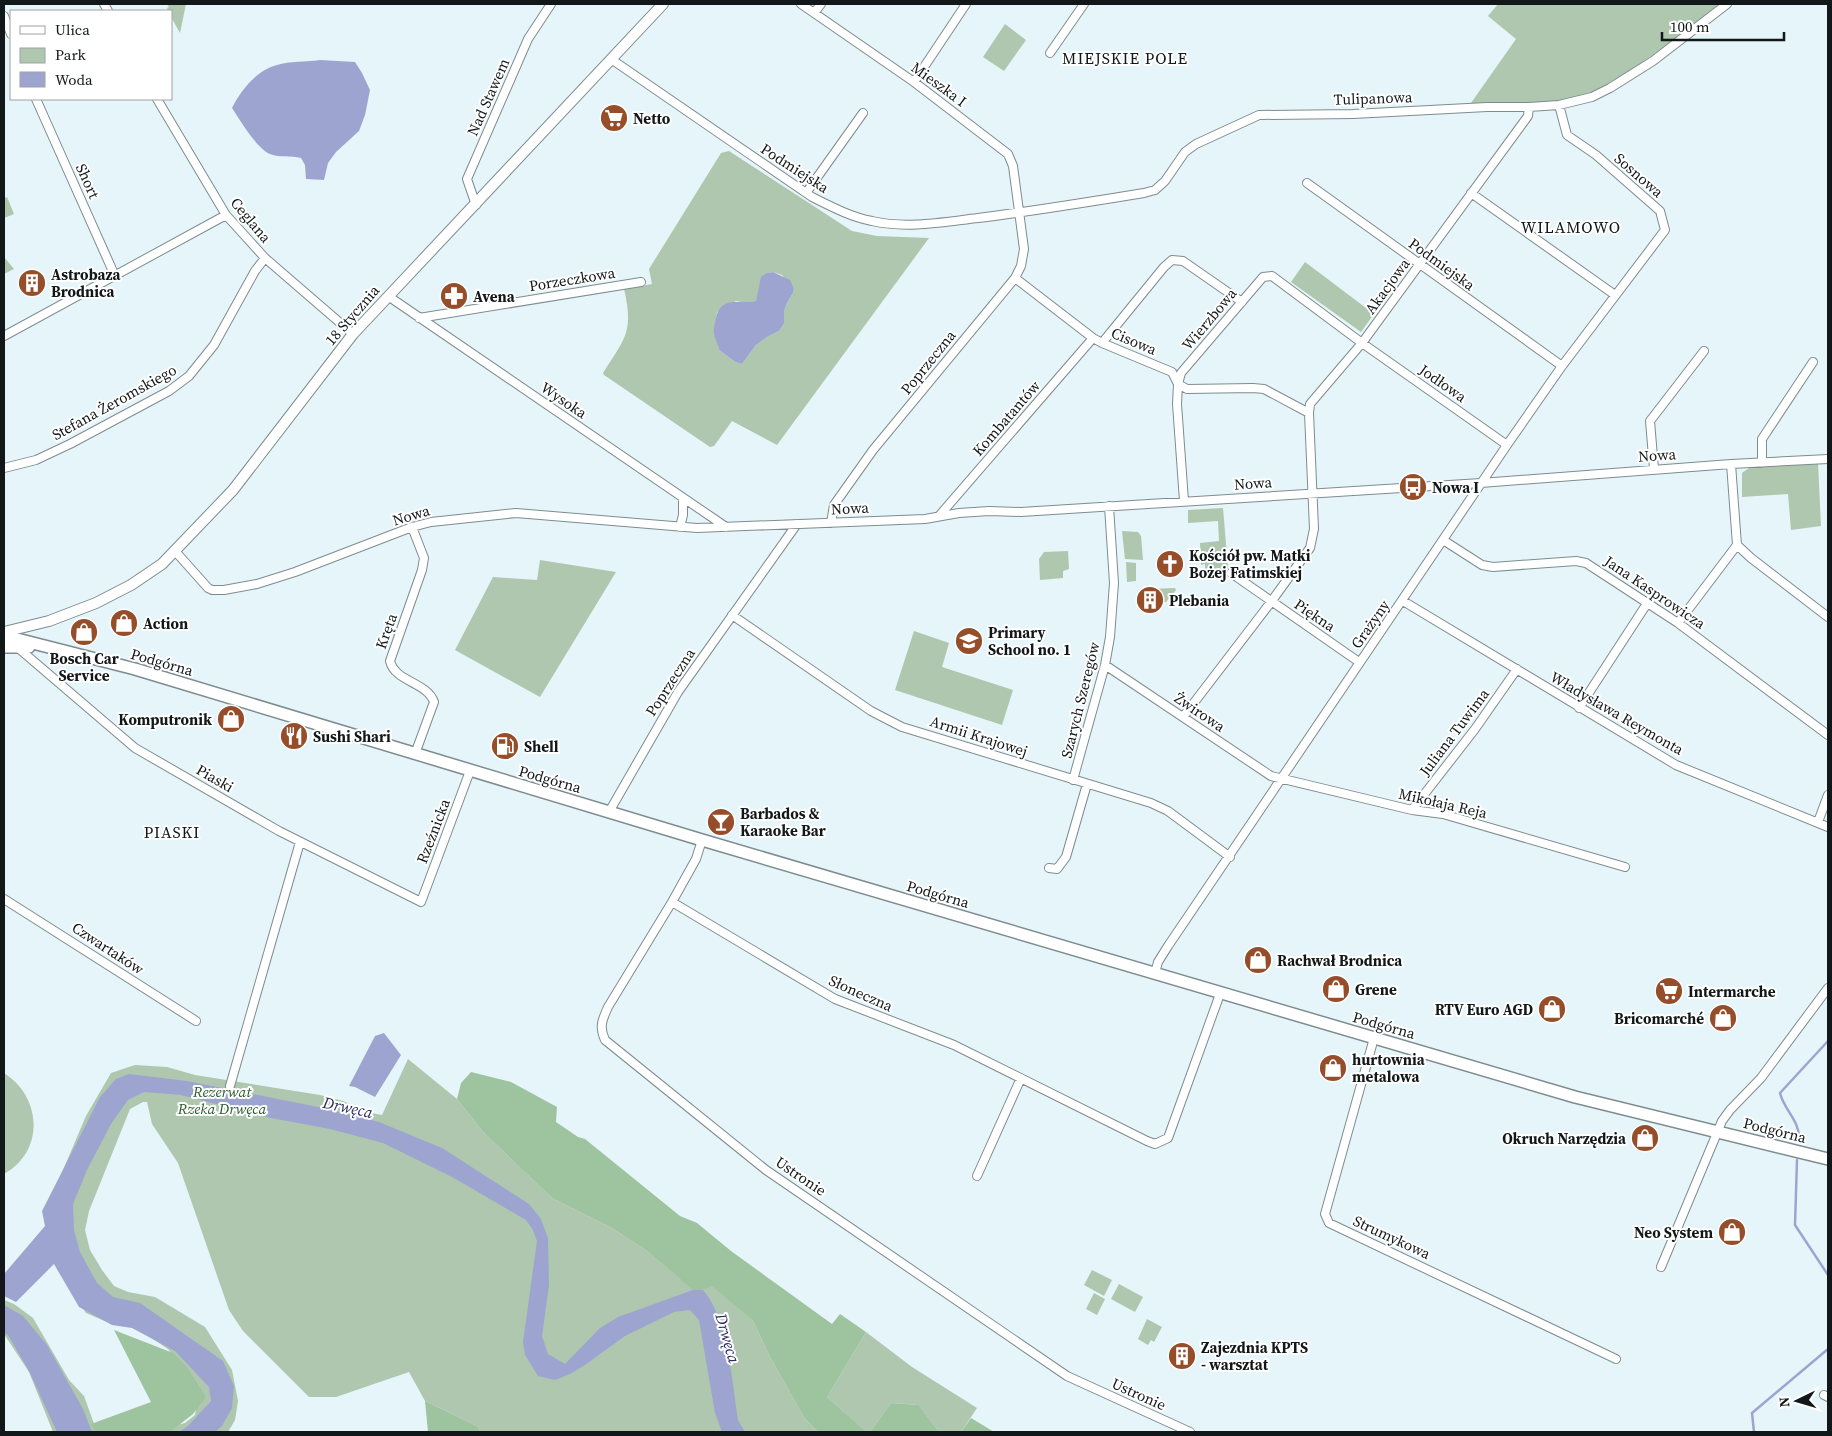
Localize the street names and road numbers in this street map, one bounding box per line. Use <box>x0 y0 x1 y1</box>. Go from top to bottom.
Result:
street label: Nad Stawem <box>462 55 515 139</box>
street label: Mieszka I <box>907 57 971 111</box>
street label: Tulipanowa <box>1333 86 1413 110</box>
street label: Podmiejska <box>757 138 833 198</box>
street label: Sosnowa <box>1610 148 1668 202</box>
street label: Short <box>71 160 105 202</box>
street label: Ceglana <box>226 193 276 247</box>
street label: Podmiejska <box>1405 233 1480 295</box>
street label: Akacjowa <box>1360 254 1415 318</box>
street label: Porzeczkowa <box>528 262 617 296</box>
street label: 18 Stycznia <box>320 280 384 350</box>
street label: Wierzbowa <box>1177 283 1241 355</box>
street label: Cisowa <box>1108 322 1160 360</box>
street label: Poprzeczna <box>896 325 961 399</box>
street label: Jodłowa <box>1414 358 1471 407</box>
street label: Stefana Żeromskiego <box>48 359 180 445</box>
street label: Kombatantów <box>967 375 1045 460</box>
street label: Wysoka <box>537 377 592 423</box>
street label: Nowa <box>1637 443 1677 467</box>
street label: Nowa <box>1233 471 1273 495</box>
street label: Nowa <box>831 497 870 519</box>
street label: Nowa <box>390 499 433 531</box>
street label: Jana Kasprowicza <box>1599 550 1710 634</box>
street label: Piękna <box>1290 593 1340 637</box>
street label: Grażyny <box>1346 595 1395 653</box>
street label: Kręta <box>370 610 402 652</box>
street label: Szarych Szeregów <box>1055 639 1105 760</box>
street label: Podgórna <box>128 643 196 681</box>
street label: Poprzeczna <box>640 644 700 720</box>
street label: Władysława Reymonta <box>1546 666 1688 760</box>
street label: Juliana Tuwima <box>1414 684 1494 781</box>
street label: Żwirowa <box>1170 687 1230 737</box>
street label: Armii Krajowej <box>928 710 1030 762</box>
street label: Piaski <box>192 759 238 797</box>
street label: Podgórna <box>516 760 584 798</box>
street label: Mikołaja Reja <box>1397 783 1490 823</box>
street label: Rzeźnicka <box>411 795 455 866</box>
street label: Podgórna <box>904 875 972 913</box>
street label: Czwartaków <box>68 917 148 979</box>
street label: Słoneczna <box>826 970 897 1017</box>
street label: Podgórna <box>1350 1006 1418 1044</box>
street label: Podgórna <box>1741 1112 1809 1148</box>
street label: Ustronie <box>771 1151 831 1201</box>
street label: Strumykowa <box>1350 1210 1434 1264</box>
street label: Ustronie <box>1109 1373 1170 1415</box>

